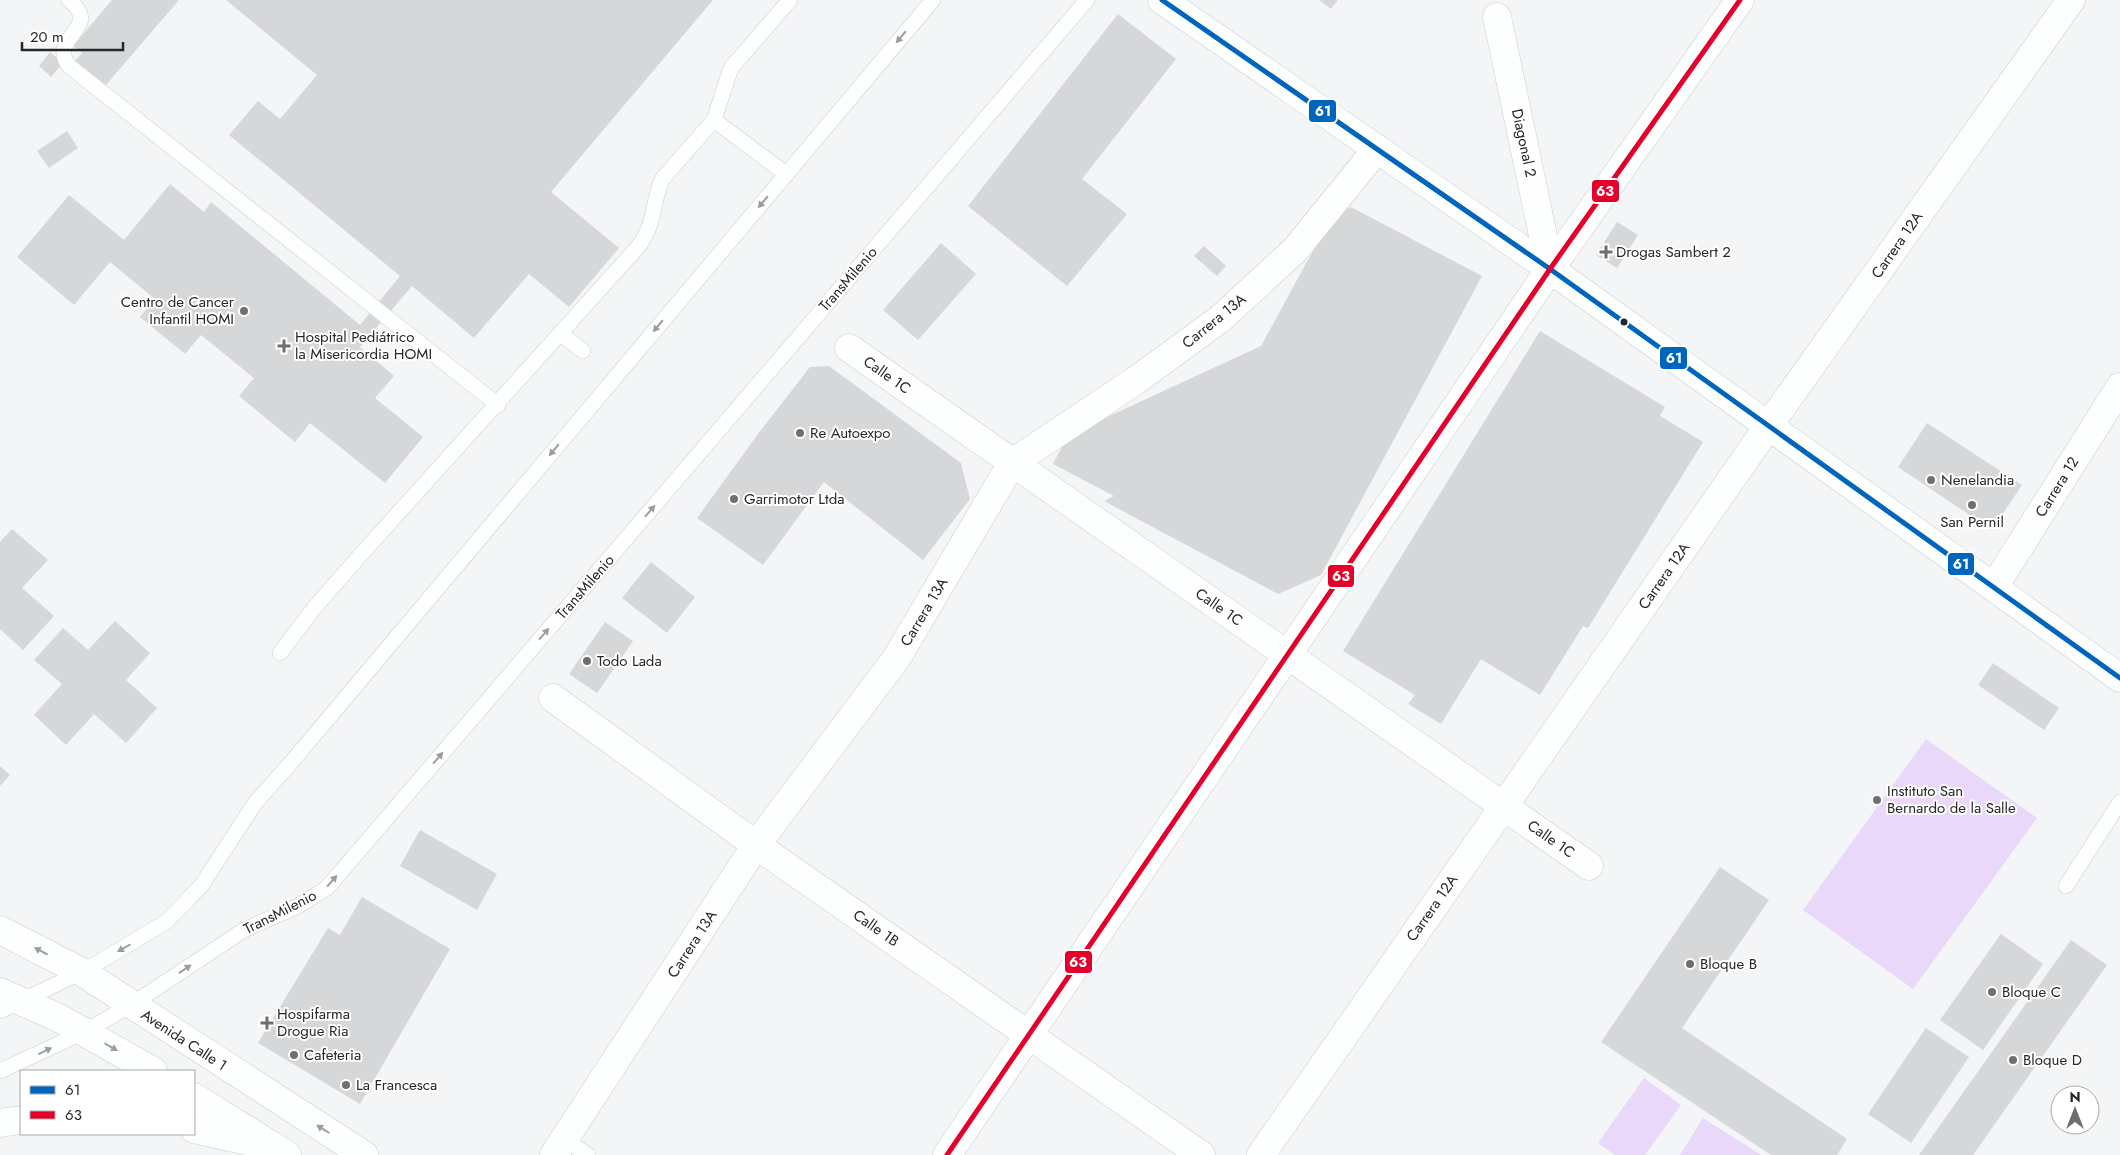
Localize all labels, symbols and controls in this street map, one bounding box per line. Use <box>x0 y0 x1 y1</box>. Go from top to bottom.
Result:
scale bar <box>22 20 124 52</box>
text: 20 m <box>30 26 64 48</box>
one-way arrow <box>896 31 907 44</box>
line badge: 61 <box>1308 99 1337 123</box>
text: 61 <box>1315 101 1331 121</box>
street label: Diagonal 2 <box>1506 107 1542 179</box>
line badge: 63 <box>1591 179 1620 203</box>
text: 63 <box>1596 181 1614 201</box>
one-way arrow <box>757 195 768 208</box>
street label: Carrera 12A <box>1866 207 1928 283</box>
place label: Drogas Sambert 2 <box>1616 241 1731 263</box>
street label: TransMilenio <box>814 242 882 316</box>
marker: Drogas Sambert 2 <box>1600 246 1612 258</box>
street label: Carrera 13A <box>1177 288 1251 354</box>
place label: Centro de Cancer Infantil HOMI <box>121 291 235 330</box>
marker: Centro de Cancer Infantil HOMI <box>238 305 250 317</box>
unlabelled marker <box>1619 317 1629 327</box>
one-way arrow <box>653 319 664 332</box>
place label: Hospital Pediátrico la Misericordia HOMI <box>295 326 432 365</box>
marker: Hospital Pediátrico la Misericordia HOMI <box>277 339 291 353</box>
line badge: 61 <box>1659 346 1688 370</box>
text: 61 <box>1666 348 1682 368</box>
street label: Calle 1C <box>859 351 915 399</box>
place label: Re Autoexpo <box>810 422 890 444</box>
marker: Re Autoexpo <box>794 427 806 439</box>
one-way arrow <box>548 444 559 457</box>
street label: Carrera 12 <box>2030 453 2084 521</box>
place label: Nenelandia <box>1941 469 2014 491</box>
marker: Nenelandia <box>1925 474 1937 486</box>
place label: Garrimotor Ltda <box>744 488 844 510</box>
marker: Garrimotor Ltda <box>728 493 740 505</box>
marker: San Pernil <box>1966 499 1978 511</box>
one-way arrow <box>644 505 655 518</box>
place label: San Pernil <box>1940 511 2004 533</box>
street label: Carrera 12A <box>1633 538 1695 614</box>
street label: TransMilenio <box>551 550 619 624</box>
line badge: 61 <box>1947 552 1975 576</box>
text: 61 <box>1953 554 1969 574</box>
line badge: 63 <box>1327 564 1355 588</box>
text: 63 <box>1332 566 1350 586</box>
street label: Carrera 13A <box>895 573 953 651</box>
street label: Calle 1C <box>1191 583 1247 631</box>
one-way arrow <box>538 629 550 641</box>
place label: Todo Lada <box>597 650 662 672</box>
marker: Todo Lada <box>581 655 593 667</box>
one-way arrow <box>432 752 444 764</box>
place label: Instituto San Bernardo de la Salle <box>1887 780 2016 819</box>
marker: Instituto San Bernardo de la Salle <box>1871 794 1883 806</box>
street label: Calle 1C <box>1523 815 1579 863</box>
street label: Carrera 12A <box>1401 870 1463 946</box>
one-way arrow <box>327 875 338 888</box>
street label: TransMilenio <box>240 884 320 940</box>
street label: Calle 1B <box>848 904 904 952</box>
street label: Carrera 13A <box>662 906 722 982</box>
one-way arrow <box>118 943 131 952</box>
one-way arrow <box>34 947 48 955</box>
line badge: 63 <box>1064 950 1093 974</box>
text: 63 <box>1069 952 1087 972</box>
place label: Bloque B <box>1700 953 1757 975</box>
marker: Bloque B <box>1684 958 1696 970</box>
one-way arrow <box>178 964 192 974</box>
place label: Bloque C <box>2002 981 2061 1003</box>
marker: Bloque C <box>1986 986 1998 998</box>
place label: Hospifarma Drogue Ria <box>277 1003 350 1042</box>
street label: Avenida Calle 1 <box>137 1004 231 1076</box>
marker: Hospifarma Drogue Ria <box>261 1017 273 1029</box>
one-way arrow <box>104 1043 119 1051</box>
place label: Cafeteria <box>304 1044 361 1066</box>
one-way arrow <box>37 1047 52 1055</box>
marker: Cafeteria <box>288 1049 300 1061</box>
place label: Bloque D <box>2023 1049 2082 1071</box>
marker: Bloque D <box>2007 1054 2019 1066</box>
legend <box>20 1070 195 1135</box>
place label: La Francesca <box>356 1074 437 1096</box>
text: 61 <box>65 1079 80 1101</box>
marker: La Francesca <box>340 1079 352 1091</box>
north arrow <box>2050 1085 2100 1135</box>
text: N <box>2069 1087 2081 1107</box>
text: 63 <box>65 1104 82 1126</box>
one-way arrow <box>317 1124 330 1134</box>

